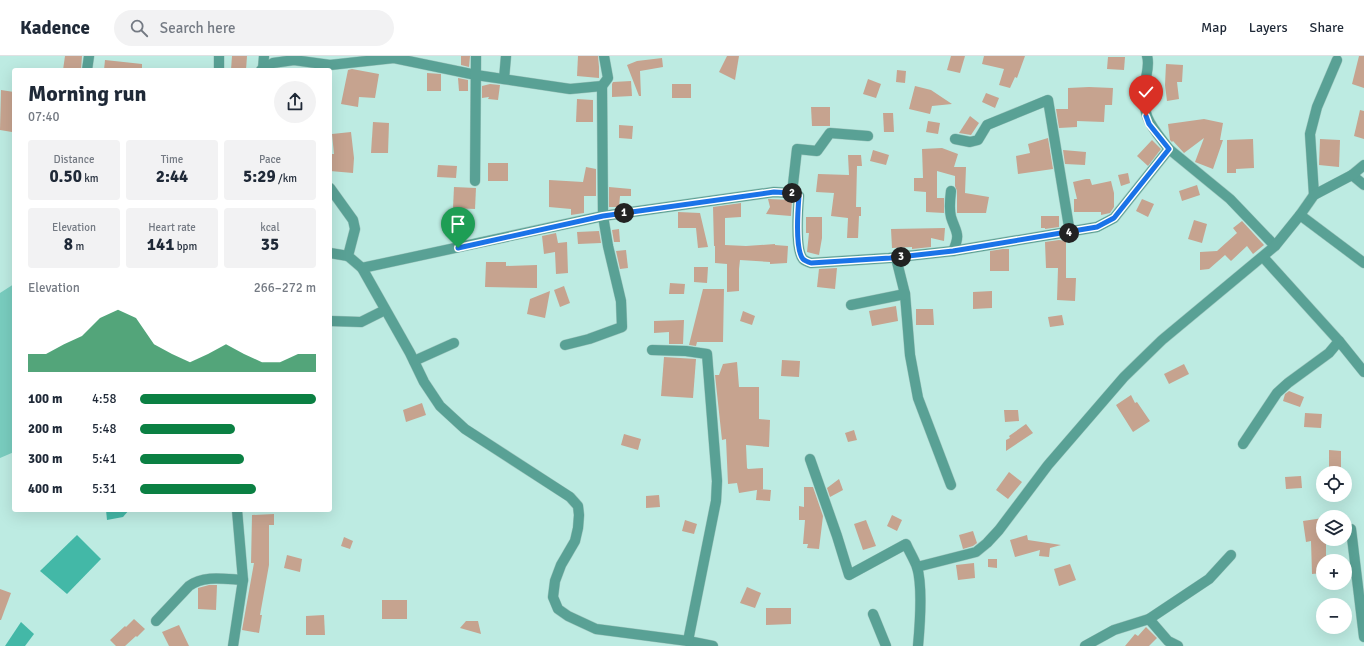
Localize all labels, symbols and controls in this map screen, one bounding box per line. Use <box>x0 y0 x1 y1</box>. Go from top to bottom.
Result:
search box <box>114 10 394 46</box>
text: Kadence <box>20 16 90 40</box>
icon: search <box>128 17 150 39</box>
text: Search here <box>160 19 235 37</box>
text: Map <box>1201 19 1227 36</box>
text: Layers <box>1249 19 1288 36</box>
text: Share <box>1310 19 1344 36</box>
pin <box>1129 75 1163 116</box>
text: Morning run <box>28 80 147 107</box>
button: share <box>274 81 316 123</box>
icon: check <box>1135 81 1157 103</box>
text: 07:40 <box>28 109 60 125</box>
text: Distance <box>54 153 94 166</box>
text: Time <box>161 153 183 166</box>
text: Pace <box>259 153 281 166</box>
text: 0.50 <box>49 166 82 187</box>
text: 2:44 <box>156 166 188 187</box>
text: 5:29 <box>243 166 276 187</box>
text: km <box>82 172 99 185</box>
text: /km <box>276 172 297 185</box>
pin: 2 <box>782 183 802 203</box>
text: 2 <box>789 186 795 199</box>
pin: 1 <box>614 203 634 223</box>
text: 1 <box>621 206 627 219</box>
pin <box>441 207 475 248</box>
icon: arrive <box>447 213 469 235</box>
text: Elevation <box>52 221 96 234</box>
text: Heart rate <box>148 221 196 234</box>
text: kcal <box>260 221 280 234</box>
pin: 4 <box>1059 223 1079 243</box>
text: 4 <box>1066 226 1072 239</box>
text: 8 <box>64 234 73 255</box>
text: 141 <box>147 234 174 255</box>
text: 35 <box>261 234 279 255</box>
text: m <box>73 240 84 253</box>
text: bpm <box>174 240 197 253</box>
pin: 3 <box>891 247 911 267</box>
text: 3 <box>898 250 904 263</box>
text: Elevation <box>28 280 80 296</box>
text: 266–272 m <box>254 280 316 296</box>
text: 100 m <box>28 391 62 407</box>
text: 4:58 <box>92 391 117 407</box>
text: 200 m <box>28 421 62 437</box>
text: 5:48 <box>92 421 117 437</box>
text: 300 m <box>28 451 62 467</box>
text: 5:41 <box>92 451 117 467</box>
map controls <box>1316 466 1352 634</box>
button: locate <box>1316 466 1352 502</box>
text: 400 m <box>28 481 62 497</box>
text: 5:31 <box>92 481 117 497</box>
button: layers <box>1316 510 1352 546</box>
button: + <box>1316 554 1352 590</box>
button: − <box>1316 598 1352 634</box>

